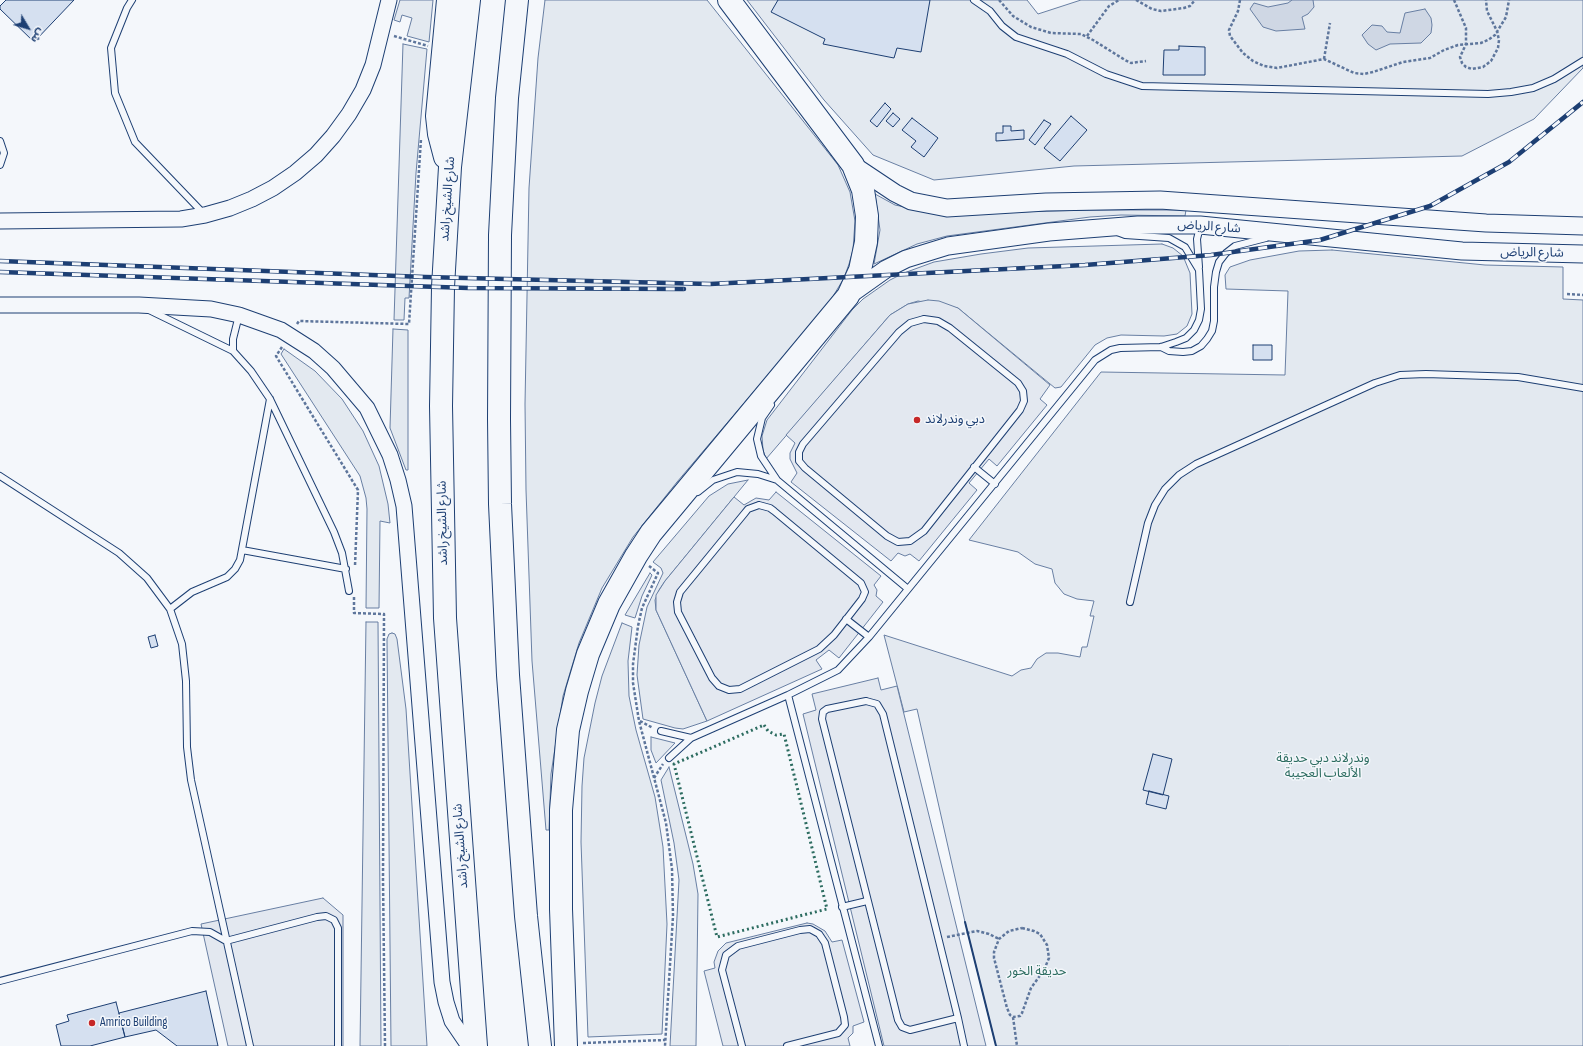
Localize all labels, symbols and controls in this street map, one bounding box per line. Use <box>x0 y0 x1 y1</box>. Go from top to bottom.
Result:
north arrow <box>8 8 48 48</box>
text: ش <box>28 26 48 46</box>
street label: شارع الشيخ راشد <box>437 156 459 242</box>
street label: شارع الرياض <box>1177 217 1241 237</box>
street label: شارع الرياض <box>1500 245 1564 261</box>
place label: دبي وندرلاند <box>925 412 985 428</box>
marker: دبي وندرلاند <box>912 415 922 425</box>
street label: شارع الشيخ راشد <box>434 480 452 566</box>
park label: وندرلاند دبي حديقة الألعاب العجيبة <box>1276 751 1370 782</box>
street label: شارع الشيخ راشد <box>450 803 472 889</box>
park label: حديقة الخور <box>1008 964 1066 980</box>
place label: Amrico Building <box>100 1015 168 1031</box>
marker: Amrico Building <box>87 1018 97 1028</box>

